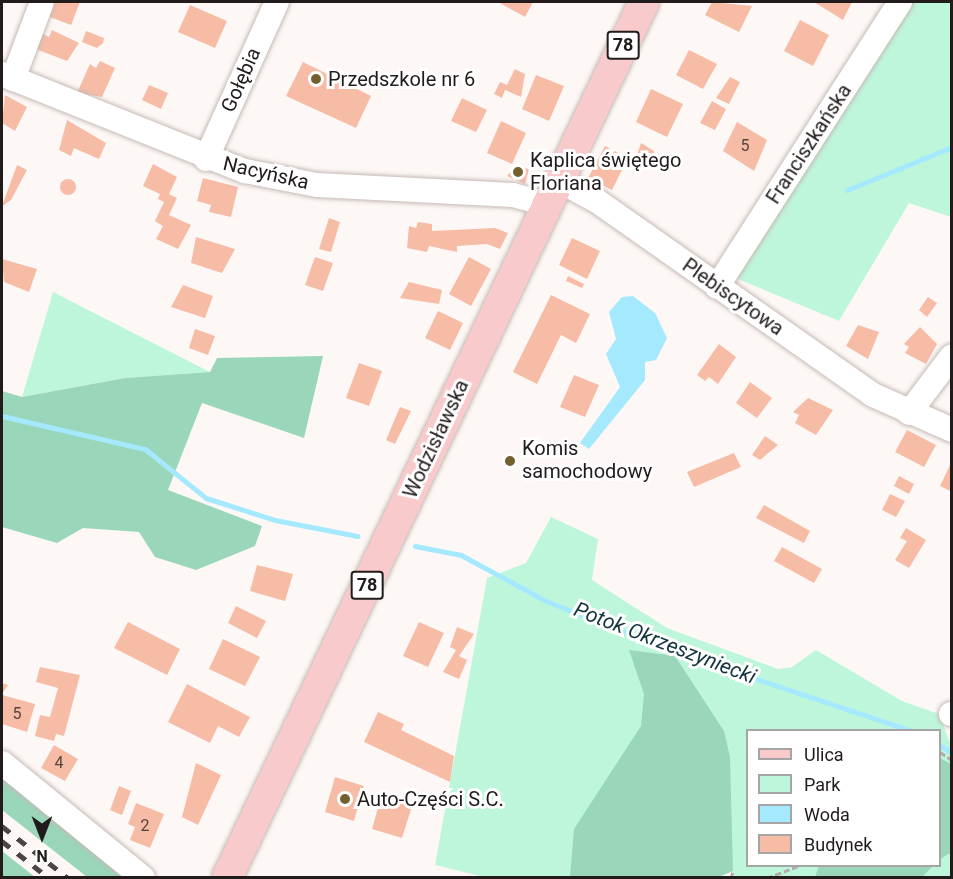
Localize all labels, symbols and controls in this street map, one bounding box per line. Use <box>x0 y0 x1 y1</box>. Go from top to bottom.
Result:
road number: 78 <box>606 30 640 60</box>
street label: Gołębia <box>216 44 266 116</box>
place label: Przedszkole nr 6 <box>328 67 475 91</box>
marker: Przedszkole nr 6 <box>309 72 323 86</box>
street label: Franciszkańska <box>761 80 857 208</box>
house number: 5 <box>741 136 749 156</box>
place label: Kaplica świętego Floriana <box>530 148 681 195</box>
street label: Nacyńska <box>221 151 311 195</box>
marker: Kaplica świętego Floriana <box>511 165 525 179</box>
street label: Plebiscytowa <box>678 253 788 341</box>
street label: Wodzisławska <box>398 376 474 502</box>
place label: Komis samochodowy <box>522 437 652 484</box>
marker: Komis samochodowy <box>503 454 517 468</box>
road number: 78 <box>350 570 384 600</box>
water label: Potok Okrzeszyniecki <box>570 597 760 689</box>
house number: 5 <box>13 704 21 724</box>
legend <box>746 729 941 867</box>
text: Ulica <box>804 744 844 765</box>
house number: 4 <box>55 753 63 773</box>
text: Park <box>804 774 840 795</box>
place label: Auto-Części S.C. <box>357 787 504 811</box>
marker: Auto-Części S.C. <box>338 792 352 806</box>
text: Woda <box>804 804 850 825</box>
north arrow <box>12 807 72 867</box>
house number: 2 <box>141 816 149 836</box>
text: Budynek <box>804 834 872 855</box>
text: N <box>36 846 48 865</box>

